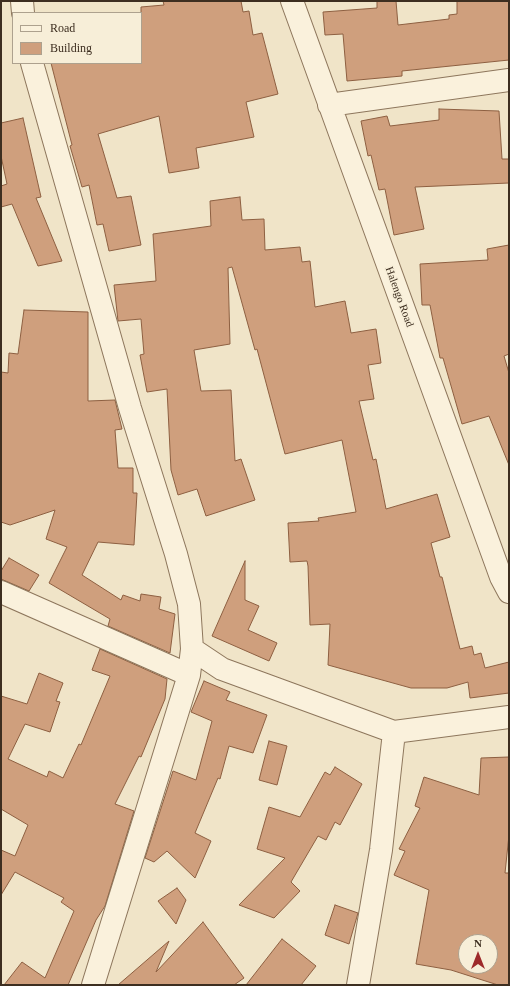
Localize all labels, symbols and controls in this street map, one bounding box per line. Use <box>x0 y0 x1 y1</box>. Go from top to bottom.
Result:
legend <box>12 12 142 64</box>
text: Road <box>50 21 75 35</box>
text: Building <box>50 41 92 55</box>
street label: Halengo Road <box>382 265 416 329</box>
north arrow <box>458 934 498 974</box>
text: N <box>474 937 482 949</box>

